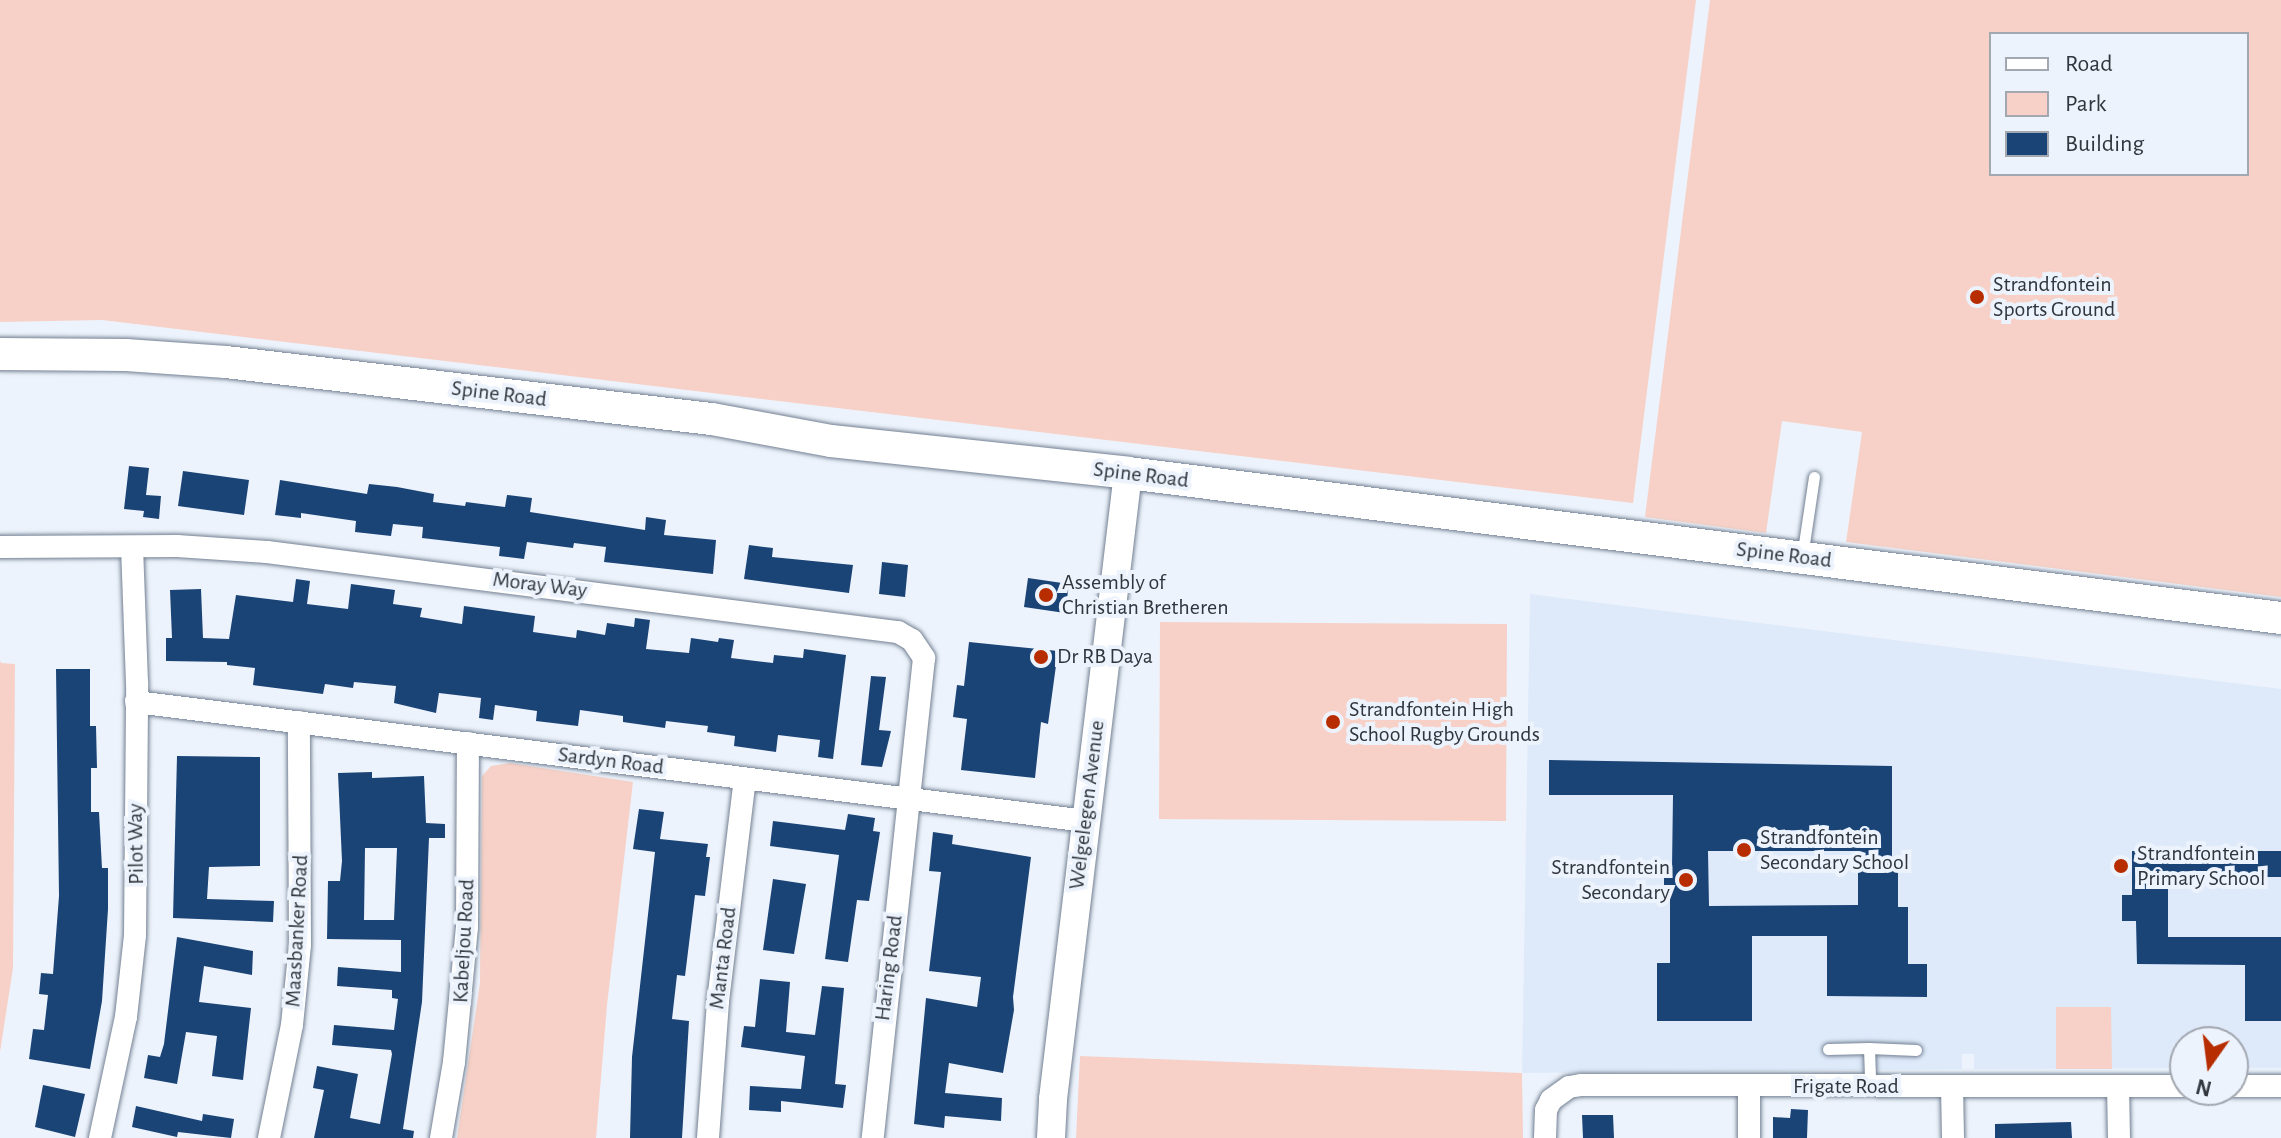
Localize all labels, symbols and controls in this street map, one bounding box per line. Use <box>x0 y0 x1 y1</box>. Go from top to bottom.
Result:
legend <box>1989 32 2249 176</box>
text: Road <box>2065 52 2113 76</box>
text: Park <box>2065 92 2106 116</box>
text: Building <box>2065 132 2144 156</box>
place label: Strandfontein Sports Ground <box>1993 271 2115 322</box>
marker: Strandfontein Sports Ground <box>1968 288 1986 306</box>
street label: Spine Road <box>450 375 548 413</box>
street label: Spine Road <box>1092 456 1190 494</box>
street label: Spine Road <box>1735 536 1833 574</box>
street label: Moray Way <box>491 566 589 604</box>
place label: Assembly of Christian Bretheren <box>1062 569 1228 620</box>
marker: Assembly of Christian Bretheren <box>1037 586 1055 604</box>
place label: Dr RB Daya <box>1057 644 1153 670</box>
marker: Dr RB Daya <box>1032 648 1050 666</box>
place label: Strandfontein High School Rugby Grounds <box>1349 696 1540 748</box>
marker: Strandfontein High School Rugby Grounds <box>1324 713 1342 731</box>
street label: Welgelegen Avenue <box>1064 719 1110 891</box>
street label: Sardyn Road <box>557 741 665 781</box>
street label: Pilot Way <box>122 803 150 885</box>
place label: Strandfontein Secondary School <box>1760 824 1909 876</box>
place label: Strandfontein Primary School <box>2137 840 2265 892</box>
marker: Strandfontein Secondary School <box>1735 841 1753 859</box>
street label: Maasbanker Road <box>280 854 314 1008</box>
place label: Strandfontein Secondary <box>1551 854 1670 906</box>
marker: Strandfontein Primary School <box>2112 857 2130 875</box>
marker: Strandfontein Secondary <box>1677 871 1695 889</box>
street label: Kabeljou Road <box>448 878 480 1004</box>
street label: Manta Road <box>704 905 742 1011</box>
street label: Haring Road <box>869 914 909 1022</box>
north arrow <box>2169 1026 2249 1106</box>
street label: Frigate Road <box>1793 1074 1899 1100</box>
text: N <box>2194 1075 2214 1100</box>

